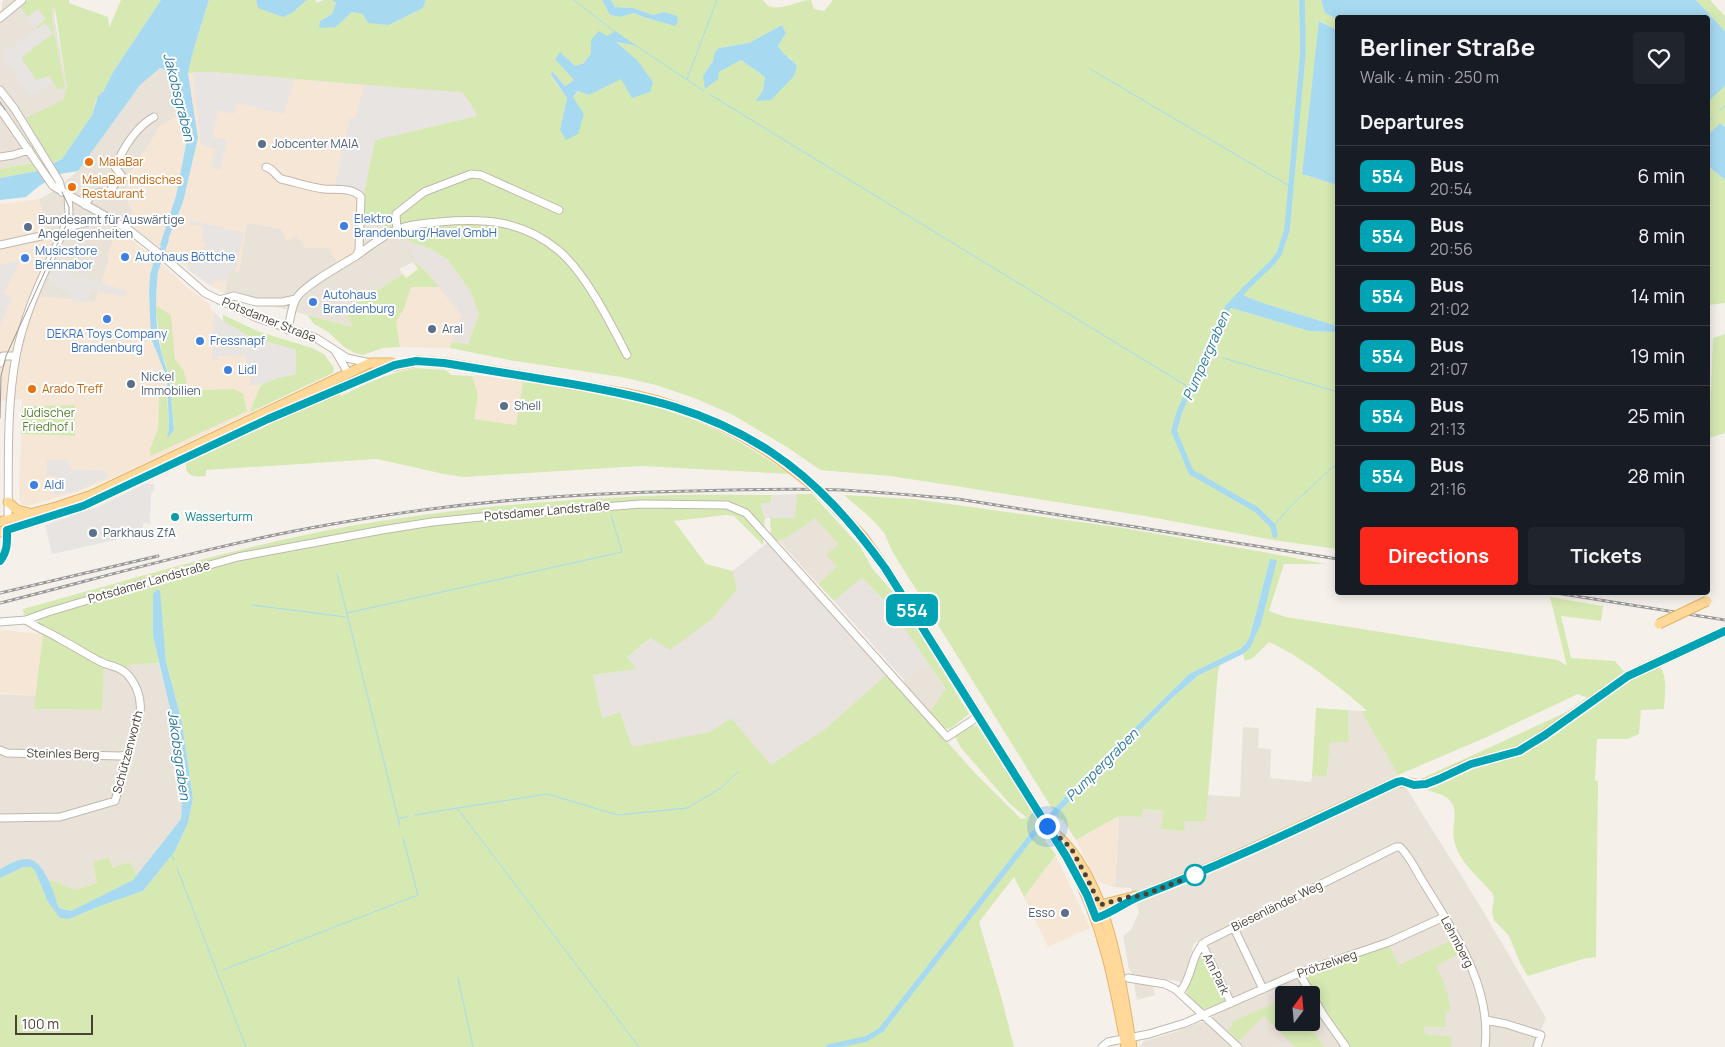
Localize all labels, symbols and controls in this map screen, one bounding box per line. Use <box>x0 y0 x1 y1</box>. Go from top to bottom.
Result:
text: Berliner Straße <box>1360 30 1535 63</box>
button: heart <box>1633 32 1685 84</box>
water label: Jakobsgraben <box>159 51 200 144</box>
text: Walk · 4 min · 250 m <box>1360 66 1499 88</box>
text: Departures <box>1360 109 1464 135</box>
place label: Jobcenter MAIA <box>272 135 359 152</box>
marker: Jobcenter MAIA <box>256 138 268 150</box>
text: Bus <box>1430 152 1464 178</box>
place label: MalaBar <box>99 153 144 170</box>
marker: MalaBar <box>83 156 95 168</box>
text: 6 min <box>1638 163 1685 189</box>
text: 554 <box>1371 164 1404 188</box>
place label: MalaBar Indisches Restaurant <box>82 171 182 202</box>
text: 20:54 <box>1430 178 1472 200</box>
marker: MalaBar Indisches Restaurant <box>66 181 78 193</box>
place label: Elektro Brandenburg/Havel GmbH <box>354 210 497 241</box>
place label: Bundesamt für Auswärtige Angelegenheiten <box>38 211 185 242</box>
text: Bus <box>1430 212 1464 238</box>
marker: Elektro Brandenburg/Havel GmbH <box>338 220 350 232</box>
marker: Bundesamt für Auswärtige Angelegenheiten <box>22 221 34 233</box>
text: 8 min <box>1638 223 1685 249</box>
text: 554 <box>1371 224 1404 248</box>
text: 20:56 <box>1430 238 1473 260</box>
place label: Musicstore Brennabor <box>35 242 97 273</box>
place label: Autohaus Böttche <box>135 248 235 265</box>
marker: Autohaus Böttche <box>119 251 131 263</box>
marker: Musicstore Brennabor <box>19 252 31 264</box>
text: Bus <box>1430 272 1464 298</box>
text: 14 min <box>1631 283 1685 309</box>
text: 554 <box>1371 284 1404 308</box>
place label: Autohaus Brandenburg <box>323 286 395 317</box>
street label: Potsdamer Straße <box>220 293 319 346</box>
marker: Autohaus Brandenburg <box>307 296 319 308</box>
text: 21:02 <box>1430 298 1469 320</box>
water label: Pumpergraben <box>1177 308 1234 403</box>
marker: DEKRA Toys Company Brandenburg <box>101 313 113 325</box>
place label: Aral <box>442 320 463 337</box>
marker: Aral <box>426 323 438 335</box>
place label: DEKRA Toys Company Brandenburg <box>47 325 168 356</box>
place label: Fressnapf <box>210 332 266 349</box>
text: Bus <box>1430 332 1464 358</box>
marker: Fressnapf <box>194 335 206 347</box>
text: 19 min <box>1630 343 1685 369</box>
text: 554 <box>1371 344 1404 368</box>
text: 21:07 <box>1430 358 1468 380</box>
place label: Lidl <box>238 361 257 378</box>
marker: Lidl <box>222 364 234 376</box>
place label: Nickel Immobilien <box>141 368 201 399</box>
marker: Nickel Immobilien <box>125 378 137 390</box>
place label: Arado Treff <box>42 380 103 397</box>
marker: Arado Treff <box>26 383 38 395</box>
text: Bus <box>1430 392 1464 418</box>
place label: Shell <box>514 397 541 414</box>
marker: Shell <box>498 400 510 412</box>
text: 25 min <box>1628 403 1685 429</box>
park label: Jüdischer Friedhof I <box>21 404 76 435</box>
text: 554 <box>1371 404 1404 428</box>
text: 21:13 <box>1430 418 1465 440</box>
text: Bus <box>1430 452 1464 478</box>
text: 28 min <box>1628 463 1685 489</box>
text: 554 <box>1371 464 1404 488</box>
place label: Aldi <box>44 476 64 493</box>
text: 21:16 <box>1430 478 1466 500</box>
marker: Aldi <box>28 479 40 491</box>
street label: Potsdamer Landstraße <box>483 497 611 524</box>
place label: Wasserturm <box>185 508 253 525</box>
marker: Wasserturm <box>169 511 181 523</box>
place label: Parkhaus ZfA <box>103 524 176 541</box>
marker: Parkhaus ZfA <box>87 527 99 539</box>
button: Directions <box>1360 527 1518 585</box>
button: Tickets <box>1528 527 1685 585</box>
street label: Potsdamer Landstraße <box>86 556 212 607</box>
line badge: 554 <box>883 594 941 626</box>
text: 554 <box>896 598 928 622</box>
street label: Schützenworth <box>108 708 147 795</box>
water label: Jakobsgraben <box>164 709 195 802</box>
water label: Pumpergraben <box>1061 724 1143 805</box>
street label: Steinles Berg <box>26 744 100 763</box>
your location <box>1035 814 1060 839</box>
unlabelled marker <box>1184 864 1206 886</box>
street label: Biesenländer Weg <box>1228 876 1325 935</box>
place label: Esso <box>1028 904 1055 921</box>
marker: Esso <box>1059 907 1071 919</box>
street label: Lehmberg <box>1437 913 1478 970</box>
street label: Prötzelweg <box>1295 945 1359 982</box>
street label: Am Park <box>1199 950 1234 998</box>
north arrow <box>1275 986 1320 1031</box>
map controls <box>1275 986 1320 1031</box>
scale bar <box>15 1012 92 1035</box>
text: 100 m <box>22 1014 59 1033</box>

